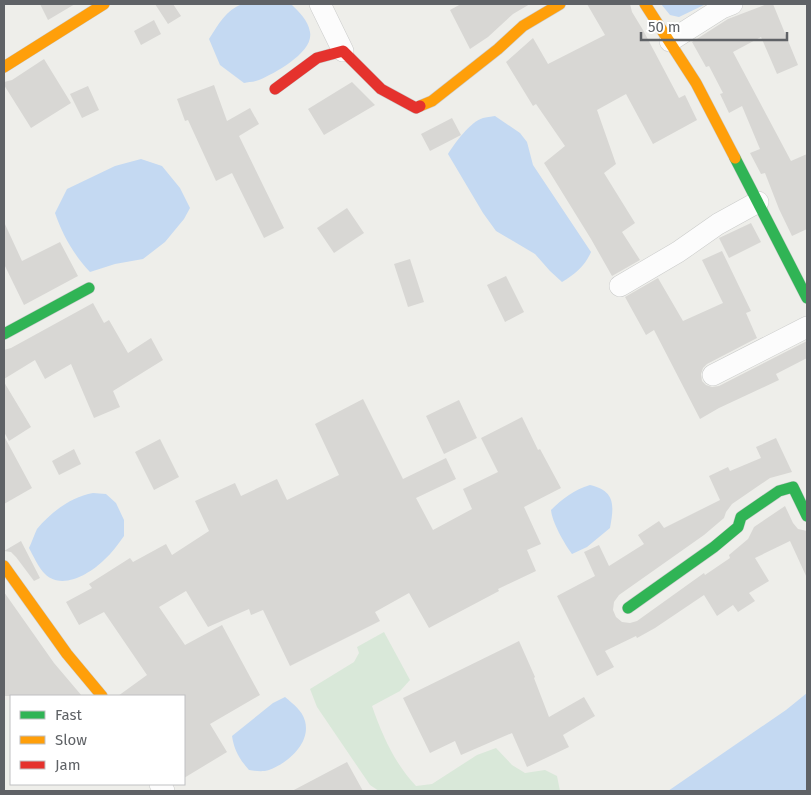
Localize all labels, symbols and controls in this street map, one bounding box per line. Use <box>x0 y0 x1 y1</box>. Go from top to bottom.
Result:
scale bar <box>641 10 787 42</box>
text: 50 m <box>648 18 681 36</box>
legend <box>10 695 185 785</box>
text: Fast <box>55 706 82 724</box>
text: Slow <box>55 731 87 749</box>
text: Jam <box>55 756 81 774</box>

